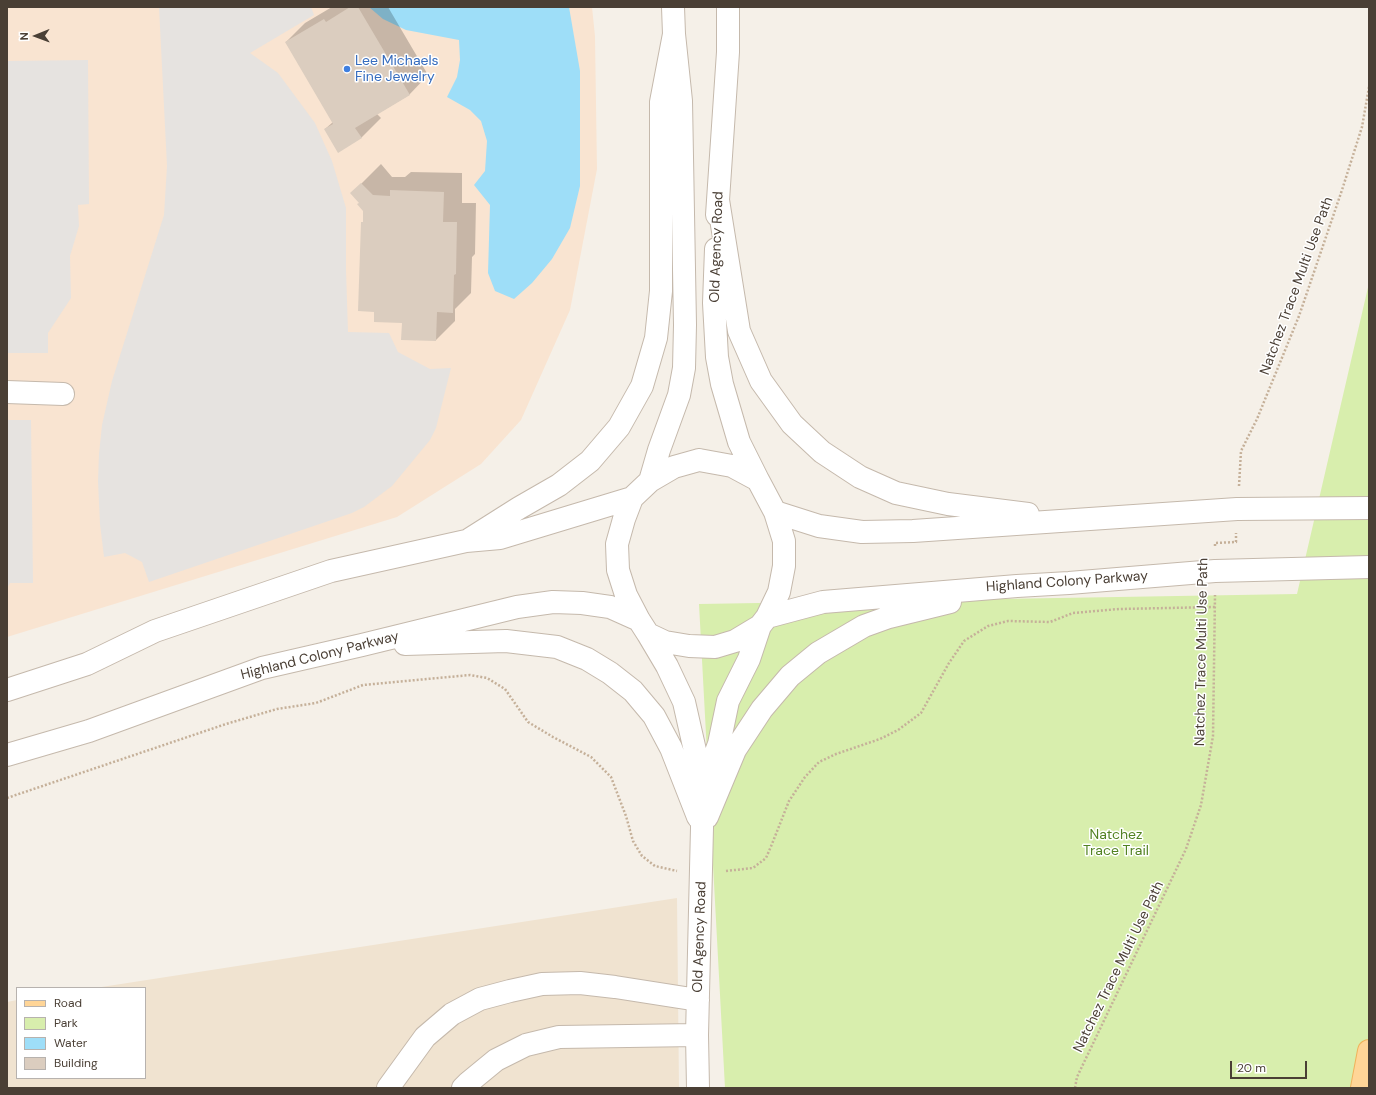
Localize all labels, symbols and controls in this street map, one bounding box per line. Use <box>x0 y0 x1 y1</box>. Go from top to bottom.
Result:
north arrow <box>16 16 56 56</box>
text: N <box>17 32 31 40</box>
place label: Lee Michaels Fine Jewelry <box>355 53 439 86</box>
marker: Lee Michaels Fine Jewelry <box>342 64 352 74</box>
street label: Old Agency Road <box>707 191 727 303</box>
street label: Natchez Trace Multi Use Path <box>1257 195 1337 377</box>
street label: Natchez Trace Multi Use Path <box>1192 558 1212 746</box>
street label: Highland Colony Parkway <box>985 568 1149 596</box>
street label: Highland Colony Parkway <box>239 628 401 684</box>
park label: Natchez Trace Trail <box>1083 827 1149 860</box>
street label: Natchez Trace Multi Use Path <box>1070 879 1168 1055</box>
street label: Old Agency Road <box>690 881 710 993</box>
legend <box>16 987 146 1079</box>
text: Road <box>54 995 82 1011</box>
text: Park <box>54 1015 78 1031</box>
text: Water <box>54 1035 87 1051</box>
scale bar <box>1232 1053 1309 1079</box>
text: Building <box>54 1055 98 1071</box>
text: 20 m <box>1237 1060 1266 1076</box>

